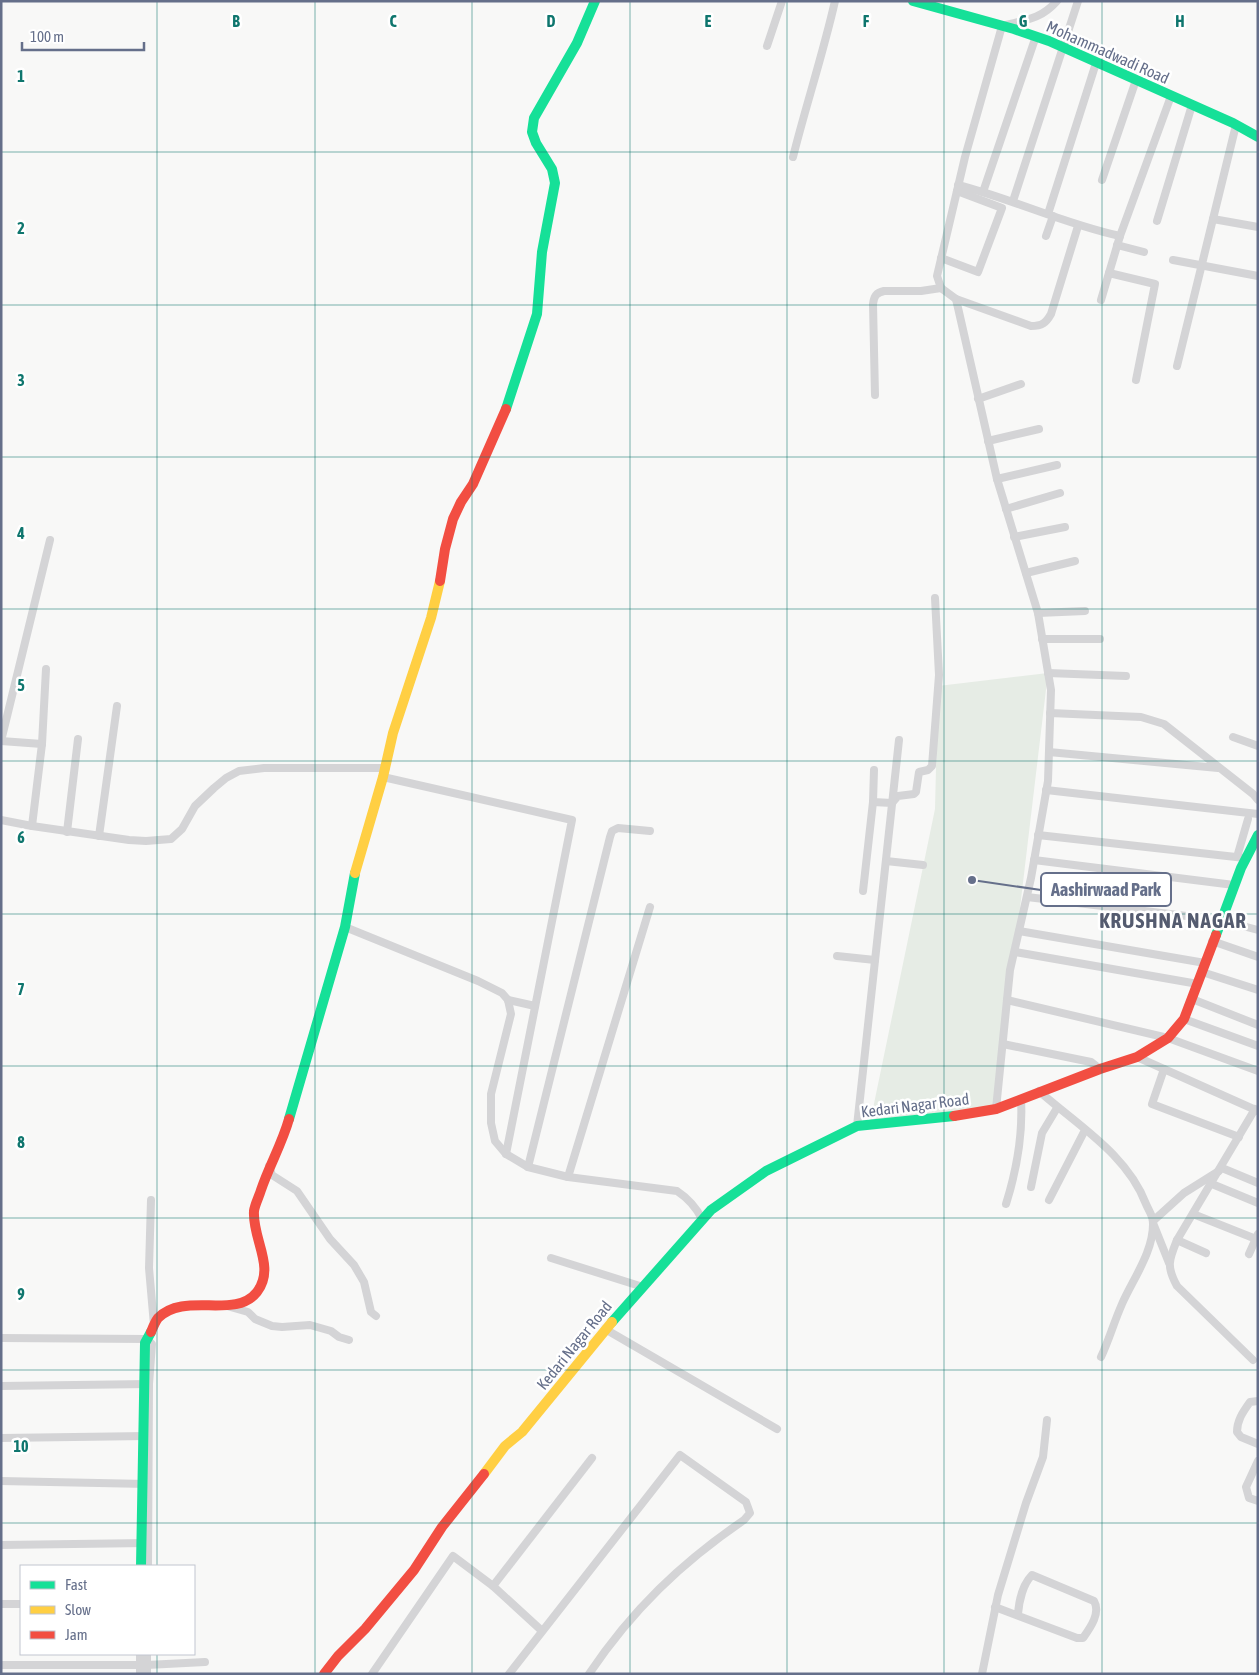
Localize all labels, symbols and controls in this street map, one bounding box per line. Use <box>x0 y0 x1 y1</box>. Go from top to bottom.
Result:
text: B <box>232 12 240 30</box>
text: C <box>389 12 397 30</box>
text: D <box>547 12 556 30</box>
text: E <box>705 12 712 30</box>
text: F <box>863 12 870 30</box>
text: G <box>1019 12 1028 30</box>
text: H <box>1175 12 1185 30</box>
street label: Mohammadwadi Road <box>1044 17 1172 87</box>
scale bar <box>22 20 145 52</box>
text: 100 m <box>30 28 64 45</box>
text: 1 <box>17 67 25 85</box>
text: 2 <box>17 219 25 237</box>
text: 3 <box>17 371 25 389</box>
text: 4 <box>16 524 25 542</box>
text: 5 <box>17 676 25 694</box>
text: 6 <box>17 828 25 846</box>
callout: Aashirwaad Park <box>1041 873 1171 906</box>
text: Aashirwaad Park <box>1050 879 1162 900</box>
district label: KRUSHNA NAGAR <box>1099 908 1247 932</box>
text: 7 <box>17 980 25 998</box>
street label: Kedari Nagar Road <box>860 1089 970 1122</box>
text: 8 <box>17 1133 25 1151</box>
text: 9 <box>17 1285 25 1303</box>
street label: Kedari Nagar Road <box>533 1297 616 1394</box>
text: 10 <box>13 1437 29 1455</box>
legend <box>20 1565 195 1655</box>
text: Fast <box>65 1576 87 1593</box>
text: Slow <box>65 1601 91 1618</box>
text: Jam <box>65 1626 88 1643</box>

